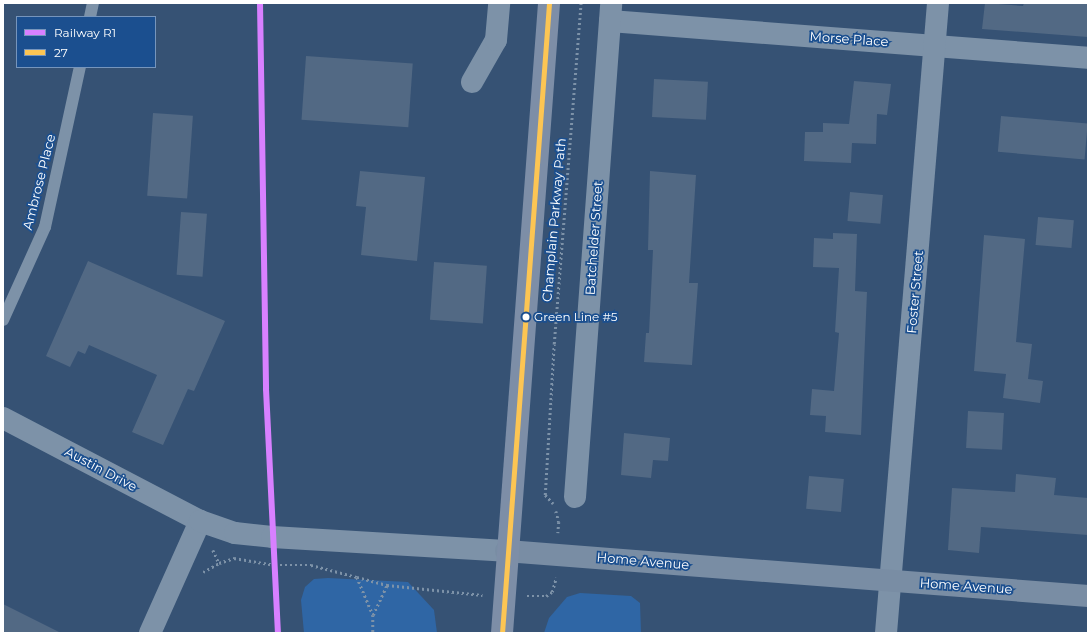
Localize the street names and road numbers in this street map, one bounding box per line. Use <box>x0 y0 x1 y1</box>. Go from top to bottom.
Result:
street label: Morse Place <box>809 28 889 50</box>
street label: Ambrose Place <box>20 132 58 232</box>
street label: Champlain Parkway Path <box>539 137 569 303</box>
street label: Batchelder Street <box>582 180 606 296</box>
street label: Foster Street <box>904 250 926 334</box>
street label: Austin Drive <box>62 444 140 494</box>
street label: Home Avenue <box>596 549 690 573</box>
street label: Home Avenue <box>919 575 1013 597</box>

